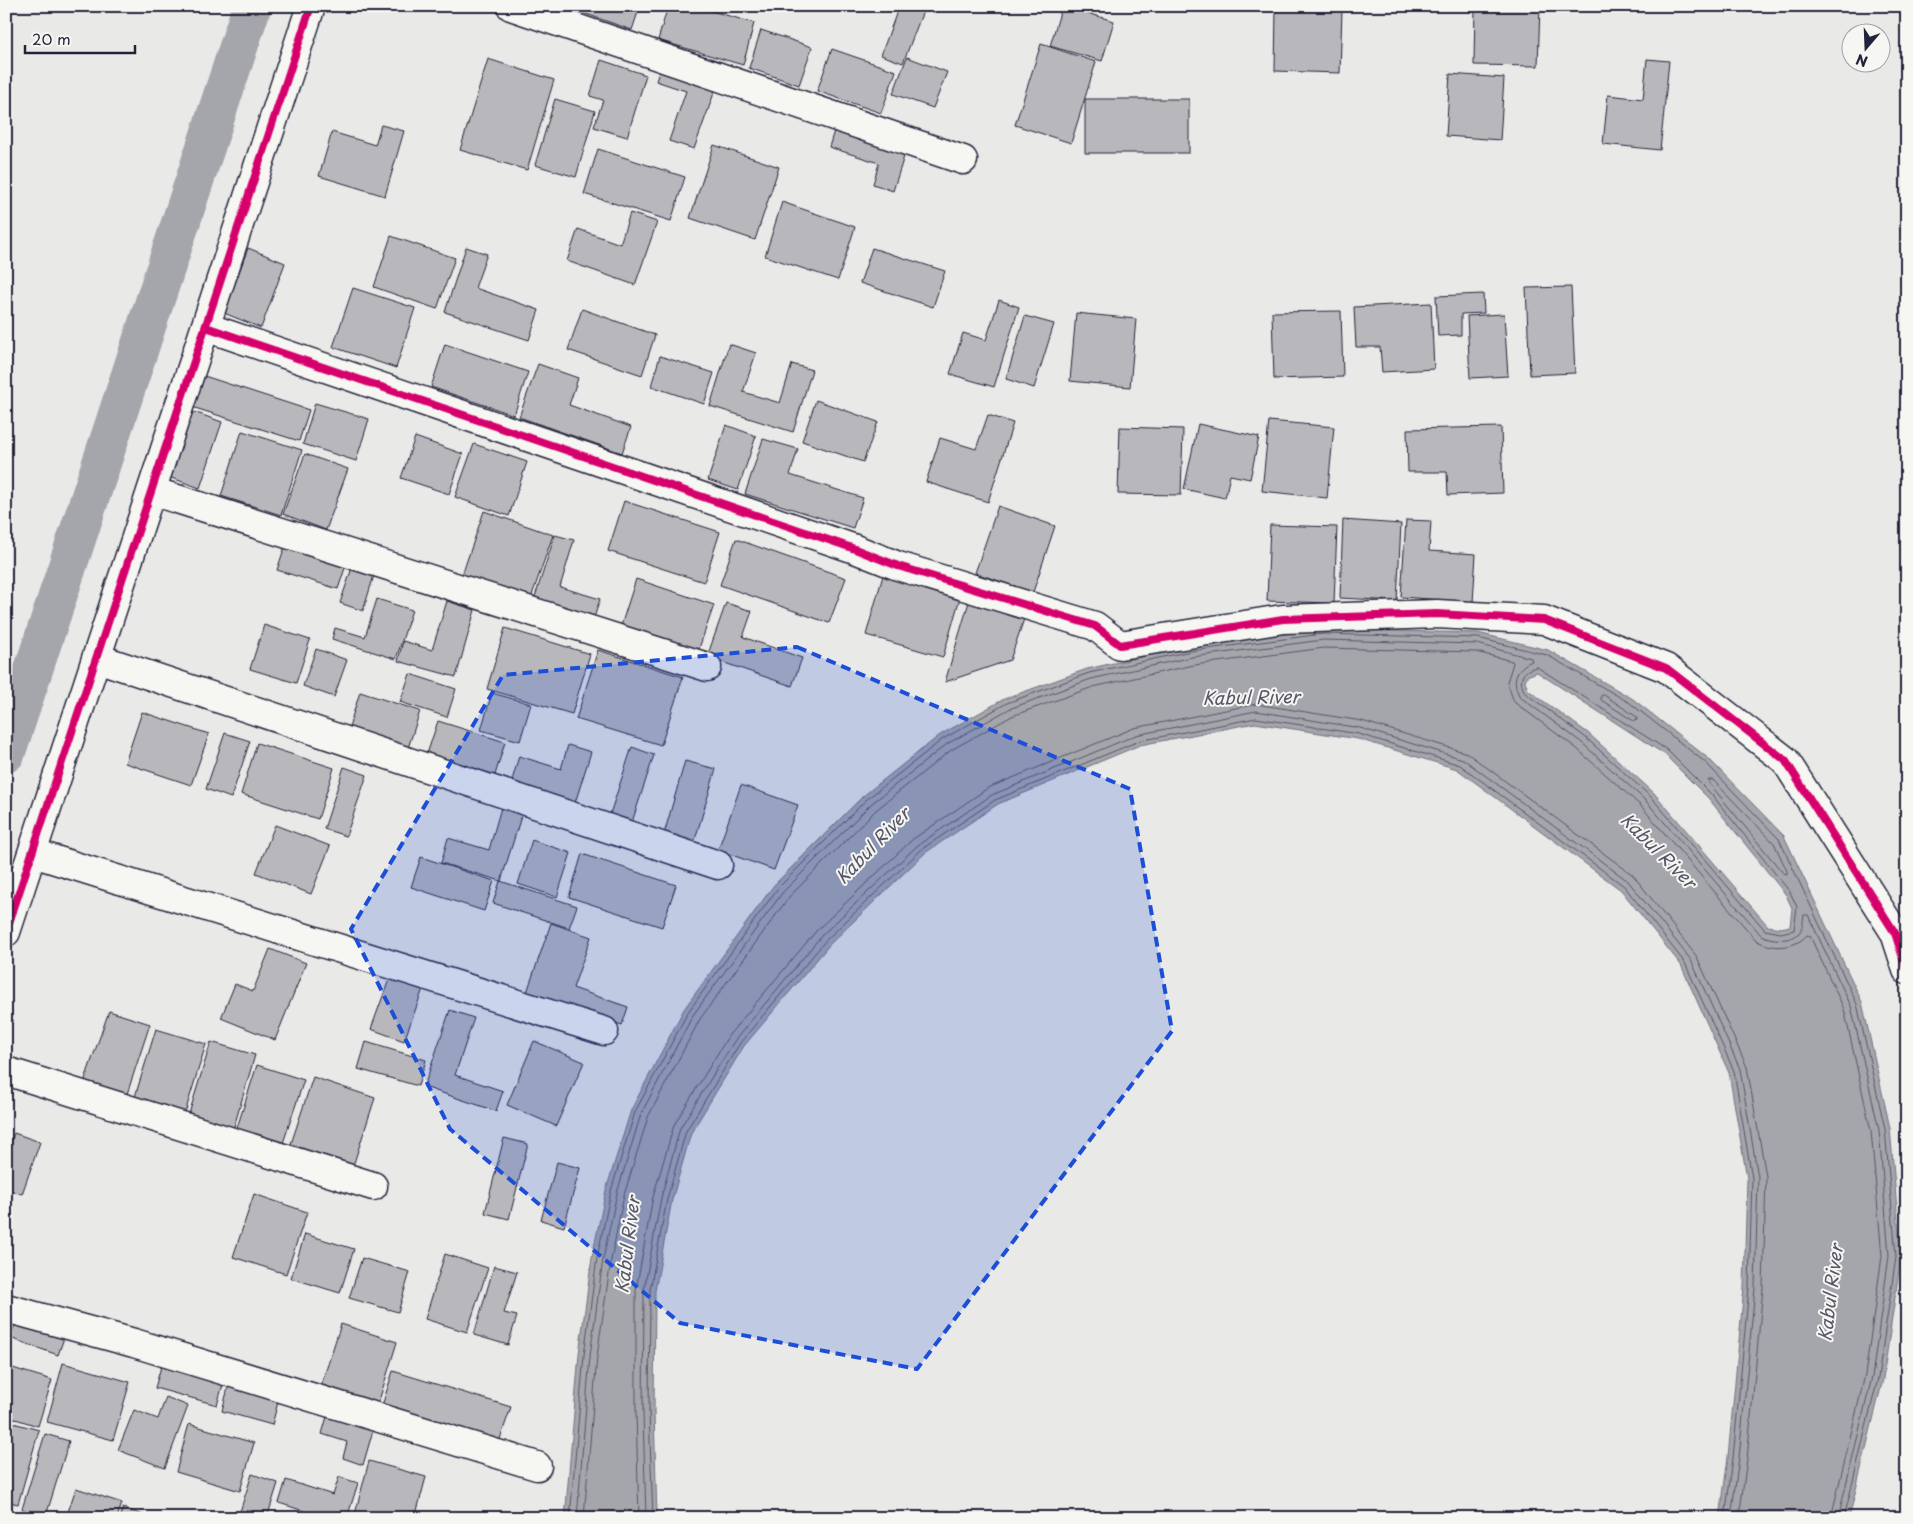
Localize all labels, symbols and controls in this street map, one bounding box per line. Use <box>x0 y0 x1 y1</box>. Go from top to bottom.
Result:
scale bar <box>25 22 135 54</box>
north arrow <box>1840 22 1890 72</box>
text: 20 m <box>32 27 71 50</box>
text: N <box>1853 49 1870 72</box>
water label: Kabul River <box>1202 682 1303 711</box>
water label: Kabul River <box>828 799 917 889</box>
water label: Kabul River <box>1615 806 1705 896</box>
water label: Kabul River <box>607 1192 646 1295</box>
water label: Kabul River <box>1810 1240 1849 1343</box>

